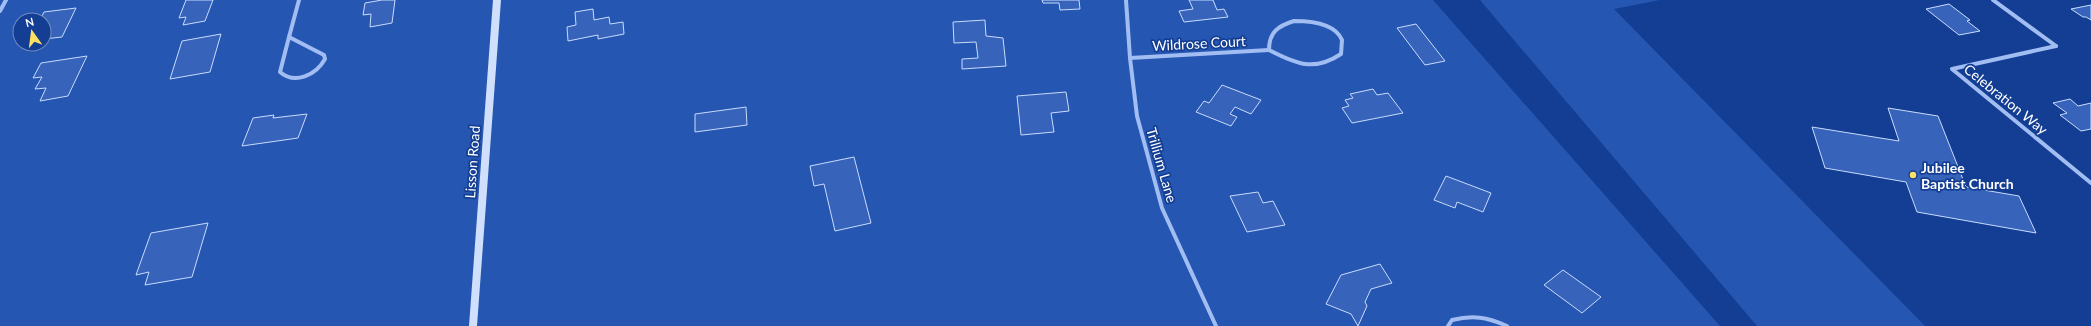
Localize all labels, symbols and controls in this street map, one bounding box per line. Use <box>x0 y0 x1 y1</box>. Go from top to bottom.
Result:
north arrow <box>12 12 52 52</box>
text: N <box>24 14 35 29</box>
street label: Wildrose Court <box>1152 32 1246 54</box>
street label: Celebration Way <box>1961 60 2052 138</box>
street label: Lisson Road <box>461 125 483 199</box>
street label: Trillium Lane <box>1143 125 1181 205</box>
place label: Jubilee Baptist Church <box>1921 159 2014 192</box>
marker: Jubilee Baptist Church <box>1908 170 1918 180</box>

